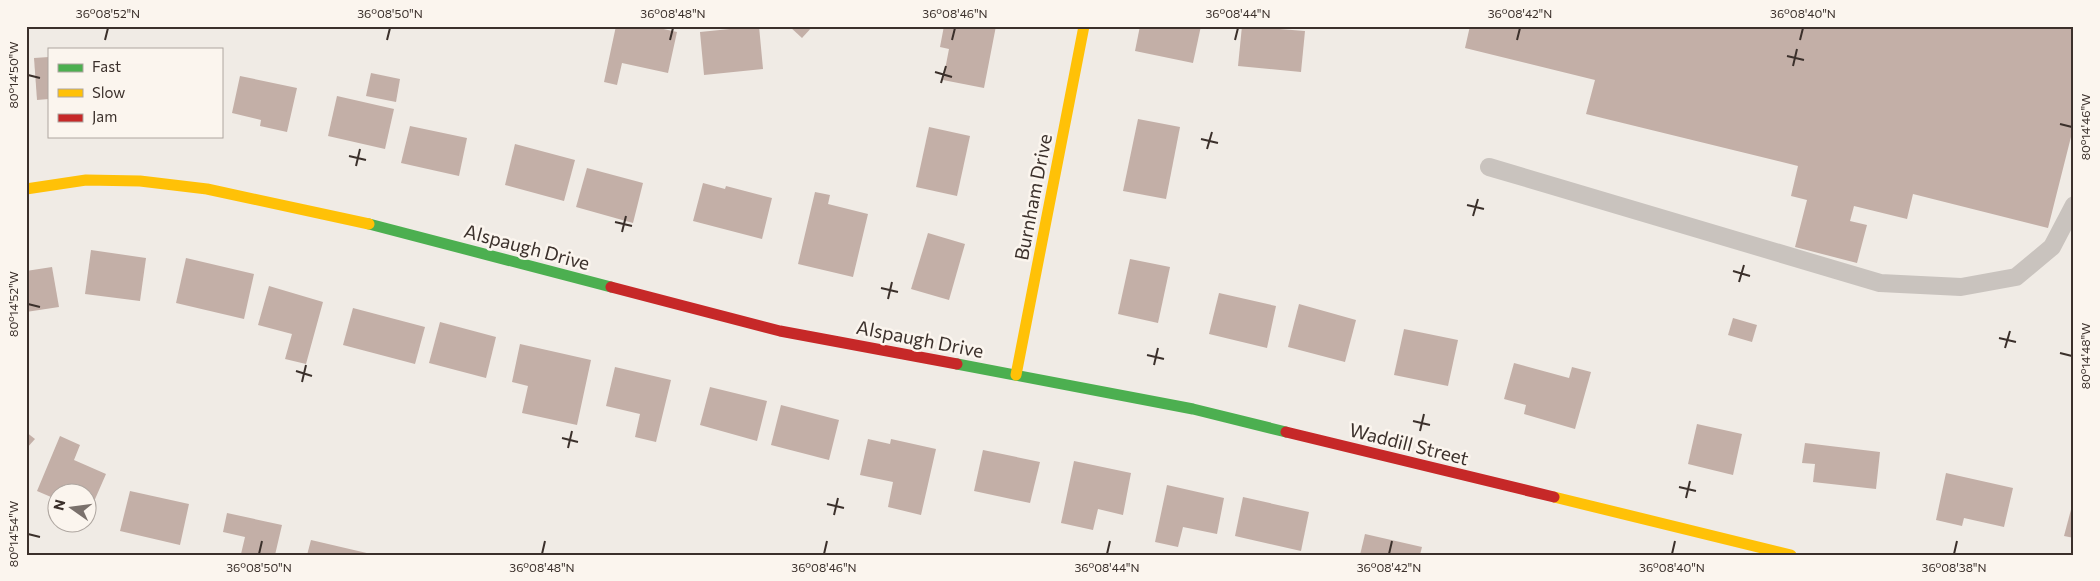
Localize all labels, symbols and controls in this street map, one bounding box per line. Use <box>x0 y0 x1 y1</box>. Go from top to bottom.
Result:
text: 36°08'52"N <box>76 6 140 20</box>
text: 36°08'50"N <box>357 6 423 20</box>
text: 36°08'48"N <box>640 6 706 20</box>
text: 36°08'46"N <box>922 6 988 20</box>
text: 36°08'44"N <box>1205 6 1271 20</box>
text: 36°08'42"N <box>1488 6 1552 20</box>
text: 36°08'40"N <box>1770 6 1836 20</box>
text: 80°14'50"W <box>6 42 20 108</box>
legend <box>48 48 222 138</box>
text: Fast <box>92 57 121 75</box>
text: Slow <box>92 83 125 101</box>
text: 80°14'46"W <box>2078 94 2092 160</box>
text: Jam <box>92 107 117 125</box>
street label: Burnham Drive <box>1009 132 1056 262</box>
street label: Alspaugh Drive <box>462 219 592 274</box>
text: 80°14'52"W <box>6 271 20 337</box>
street label: Alspaugh Drive <box>855 315 986 362</box>
text: 80°14'48"W <box>2078 323 2092 389</box>
street label: Waddill Street <box>1347 418 1471 469</box>
north arrow <box>48 484 98 534</box>
text: N <box>49 498 68 512</box>
text: 80°14'54"W <box>6 501 20 567</box>
text: 36°08'50"N <box>226 560 292 574</box>
text: 36°08'48"N <box>509 560 575 574</box>
text: 36°08'46"N <box>791 560 857 574</box>
text: 36°08'44"N <box>1074 560 1140 574</box>
text: 36°08'42"N <box>1357 560 1421 574</box>
text: 36°08'40"N <box>1639 560 1705 574</box>
text: 36°08'38"N <box>1922 560 1986 574</box>

